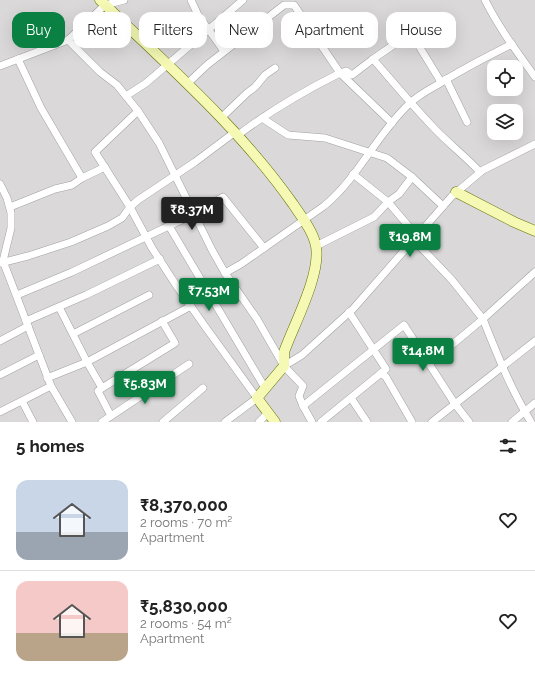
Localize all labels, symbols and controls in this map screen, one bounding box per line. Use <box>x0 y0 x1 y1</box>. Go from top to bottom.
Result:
chip: Buy <box>12 12 65 48</box>
chip: Rent <box>73 12 131 48</box>
chip: Filters <box>139 12 207 48</box>
chip: New <box>215 12 273 48</box>
chip: Apartment <box>281 12 378 48</box>
chip: House <box>386 12 456 48</box>
map controls <box>487 60 523 140</box>
button: locate <box>487 60 523 96</box>
button: layers <box>487 104 523 140</box>
pin: ₹8.37M <box>159 197 225 231</box>
text: ₹8.37M <box>170 202 214 217</box>
pin: ₹19.8M <box>377 224 443 258</box>
text: ₹19.8M <box>388 229 432 244</box>
pin: ₹7.53M <box>176 278 242 312</box>
text: ₹7.53M <box>188 283 230 298</box>
pin: ₹14.8M <box>390 338 456 372</box>
text: ₹14.8M <box>402 343 444 358</box>
pin: ₹5.83M <box>112 371 178 405</box>
text: ₹5.83M <box>123 376 167 391</box>
icon: filters <box>497 435 519 457</box>
text: 5 homes <box>16 436 84 456</box>
text: ₹8,370,000 <box>140 495 228 515</box>
icon: home <box>48 496 96 544</box>
icon: heart <box>497 509 519 531</box>
text: 2 rooms · 70 m² <box>140 515 232 530</box>
text: Apartment <box>140 530 204 545</box>
text: ₹5,830,000 <box>140 596 228 616</box>
icon: home <box>48 597 96 645</box>
icon: heart <box>497 610 519 632</box>
text: 2 rooms · 54 m² <box>140 616 232 631</box>
text: Apartment <box>140 631 204 646</box>

